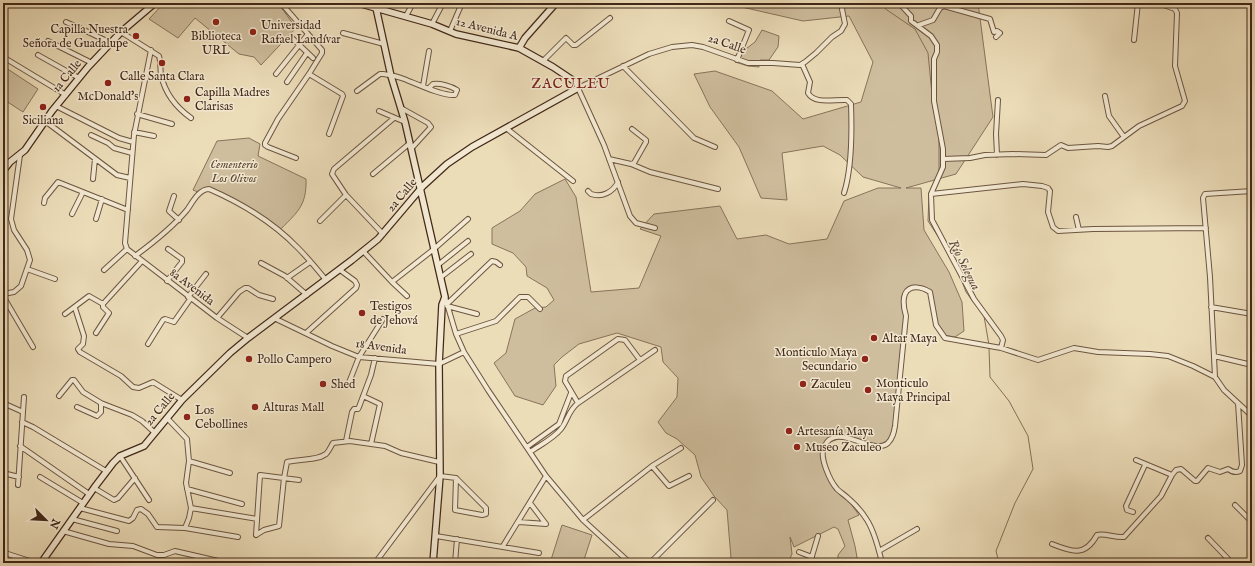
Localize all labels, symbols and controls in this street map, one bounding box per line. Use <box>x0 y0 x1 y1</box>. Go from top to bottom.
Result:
street label: 12 Avenida A <box>455 14 520 44</box>
marker: Biblioteca URL <box>211 17 221 27</box>
place label: Universidad Rafael Landívar <box>261 18 341 47</box>
place label: Capilla Nuestra Señora de Guadalupe <box>23 22 129 52</box>
marker: Universidad Rafael Landívar <box>248 27 258 37</box>
place label: Biblioteca URL <box>191 29 242 58</box>
marker: Capilla Nuestra Señora de Guadalupe <box>131 31 141 41</box>
street label: 2a Calle <box>706 31 748 58</box>
street label: 1a Calle <box>49 56 85 95</box>
marker: Calle Santa Clara <box>157 58 167 68</box>
place label: Calle Santa Clara <box>120 69 205 84</box>
district label: ZACULEU <box>531 75 611 93</box>
marker: McDonald's <box>103 78 113 88</box>
place label: Capilla Madres Clarisas <box>195 85 270 114</box>
place label: McDonald's <box>77 89 139 104</box>
marker: Capilla Madres Clarisas <box>182 94 192 104</box>
marker: Siciliana <box>38 102 48 112</box>
place label: Siciliana <box>23 113 64 128</box>
park label: Cementerio Los Olivos <box>210 157 258 186</box>
street label: 2a Calle <box>384 175 421 215</box>
water label: Río Selegua <box>943 237 984 294</box>
street label: 8a Avenida <box>167 265 218 309</box>
place label: Testigos de Jehová <box>370 299 419 329</box>
marker: Testigos de Jehová <box>357 308 367 318</box>
place label: Altar Maya <box>881 331 938 346</box>
marker: Altar Maya <box>869 333 879 343</box>
street label: 18 Avenida <box>354 336 408 358</box>
place label: Monticulo Maya Secundario <box>775 345 858 374</box>
place label: Pollo Campero <box>257 352 332 368</box>
marker: Pollo Campero <box>244 354 254 364</box>
marker: Monticulo Maya Secundario <box>860 354 870 364</box>
place label: Monticulo Maya Principal <box>876 376 951 406</box>
place label: Shed <box>331 377 356 392</box>
place label: Zaculeu <box>811 377 851 392</box>
marker: Shed <box>318 379 328 389</box>
marker: Zaculeu <box>798 379 808 389</box>
marker: Monticulo Maya Principal <box>863 385 873 395</box>
street label: 2a Calle <box>142 389 179 429</box>
place label: Alturas Mall <box>262 400 325 415</box>
marker: Alturas Mall <box>250 402 260 412</box>
place label: Los Cebollines <box>195 403 248 432</box>
marker: Los Cebollines <box>182 412 192 422</box>
place label: Artesanía Maya <box>796 424 874 439</box>
marker: Artesanía Maya <box>784 426 794 436</box>
place label: Museo Zaculeo <box>805 440 882 455</box>
marker: Museo Zaculeo <box>792 442 802 452</box>
north arrow <box>26 500 66 540</box>
text: N <box>46 516 63 531</box>

